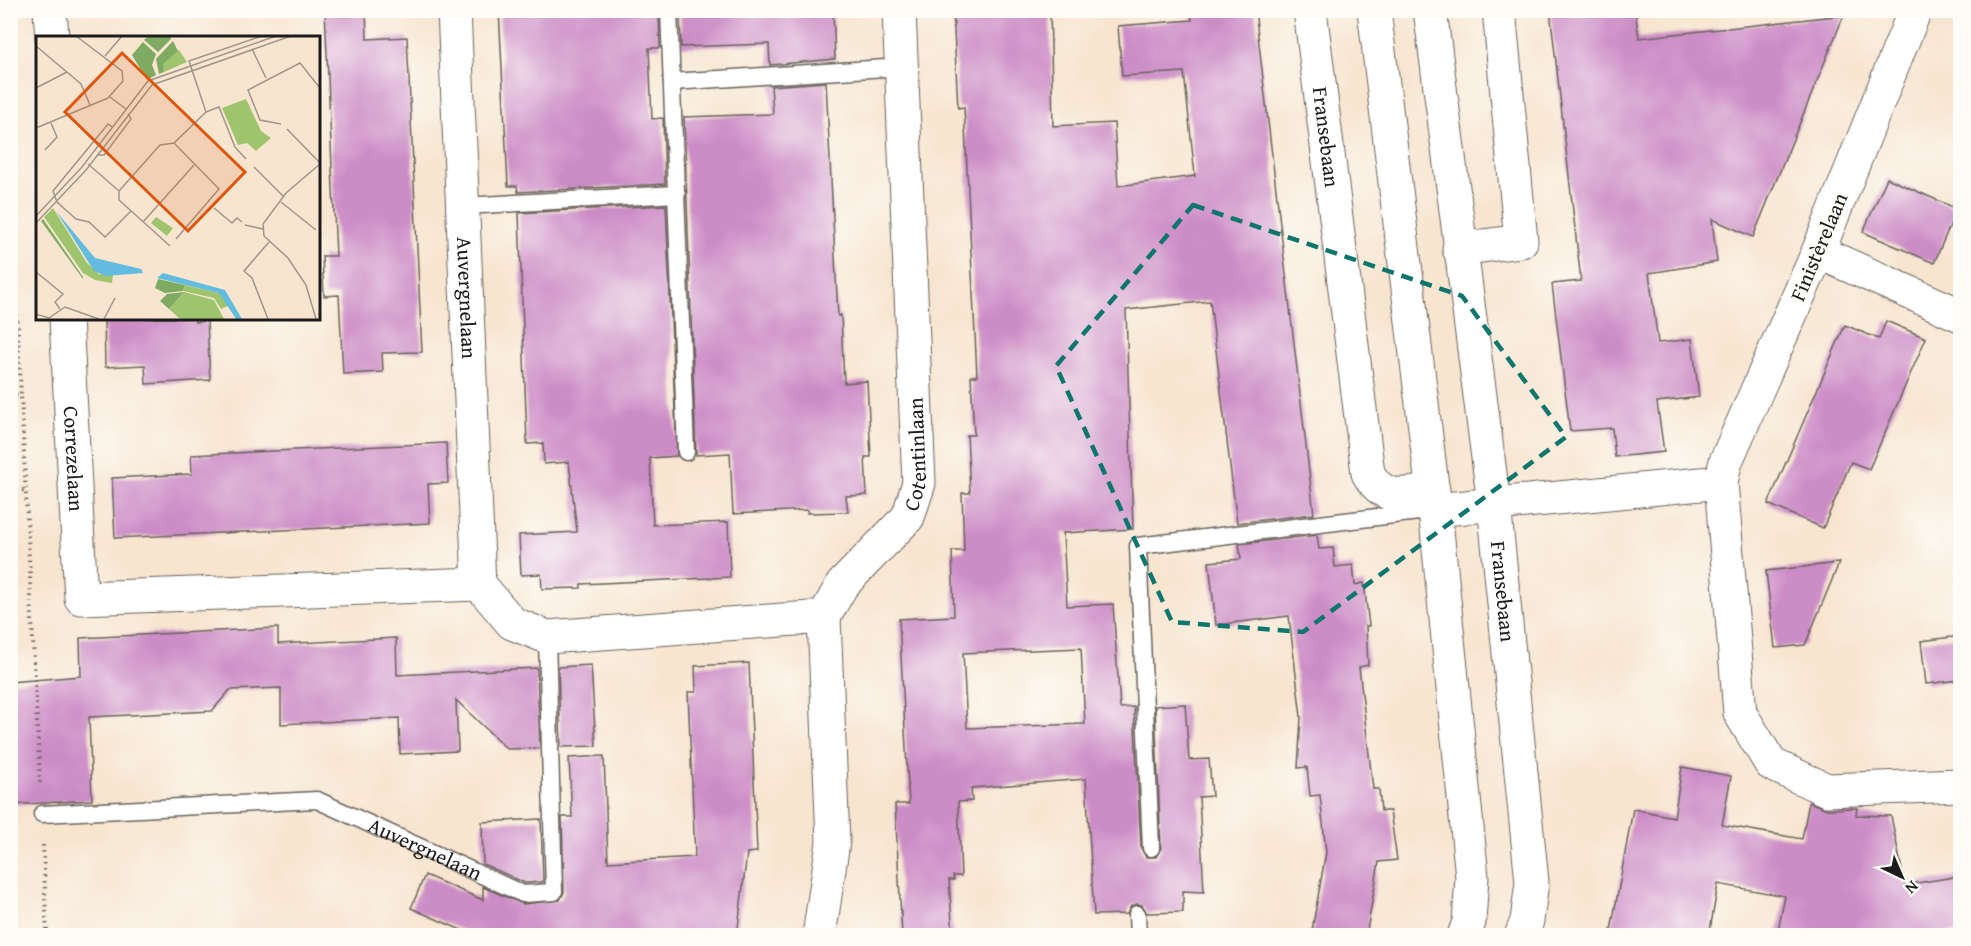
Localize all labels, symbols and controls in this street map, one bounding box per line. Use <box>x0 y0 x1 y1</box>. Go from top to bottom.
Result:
inset map <box>36 36 320 320</box>
street label: Fransebaan <box>1305 85 1348 189</box>
street label: Finistèrelaan <box>1782 188 1855 306</box>
street label: Auvergnelaan <box>449 236 485 360</box>
street label: Cotentinlaan <box>895 397 934 515</box>
street label: Correzelaan <box>56 405 92 513</box>
street label: Fransebaan <box>1483 539 1524 643</box>
street label: Auvergnelaan <box>363 809 487 888</box>
north arrow <box>1872 847 1932 907</box>
text: N <box>1900 875 1925 900</box>

